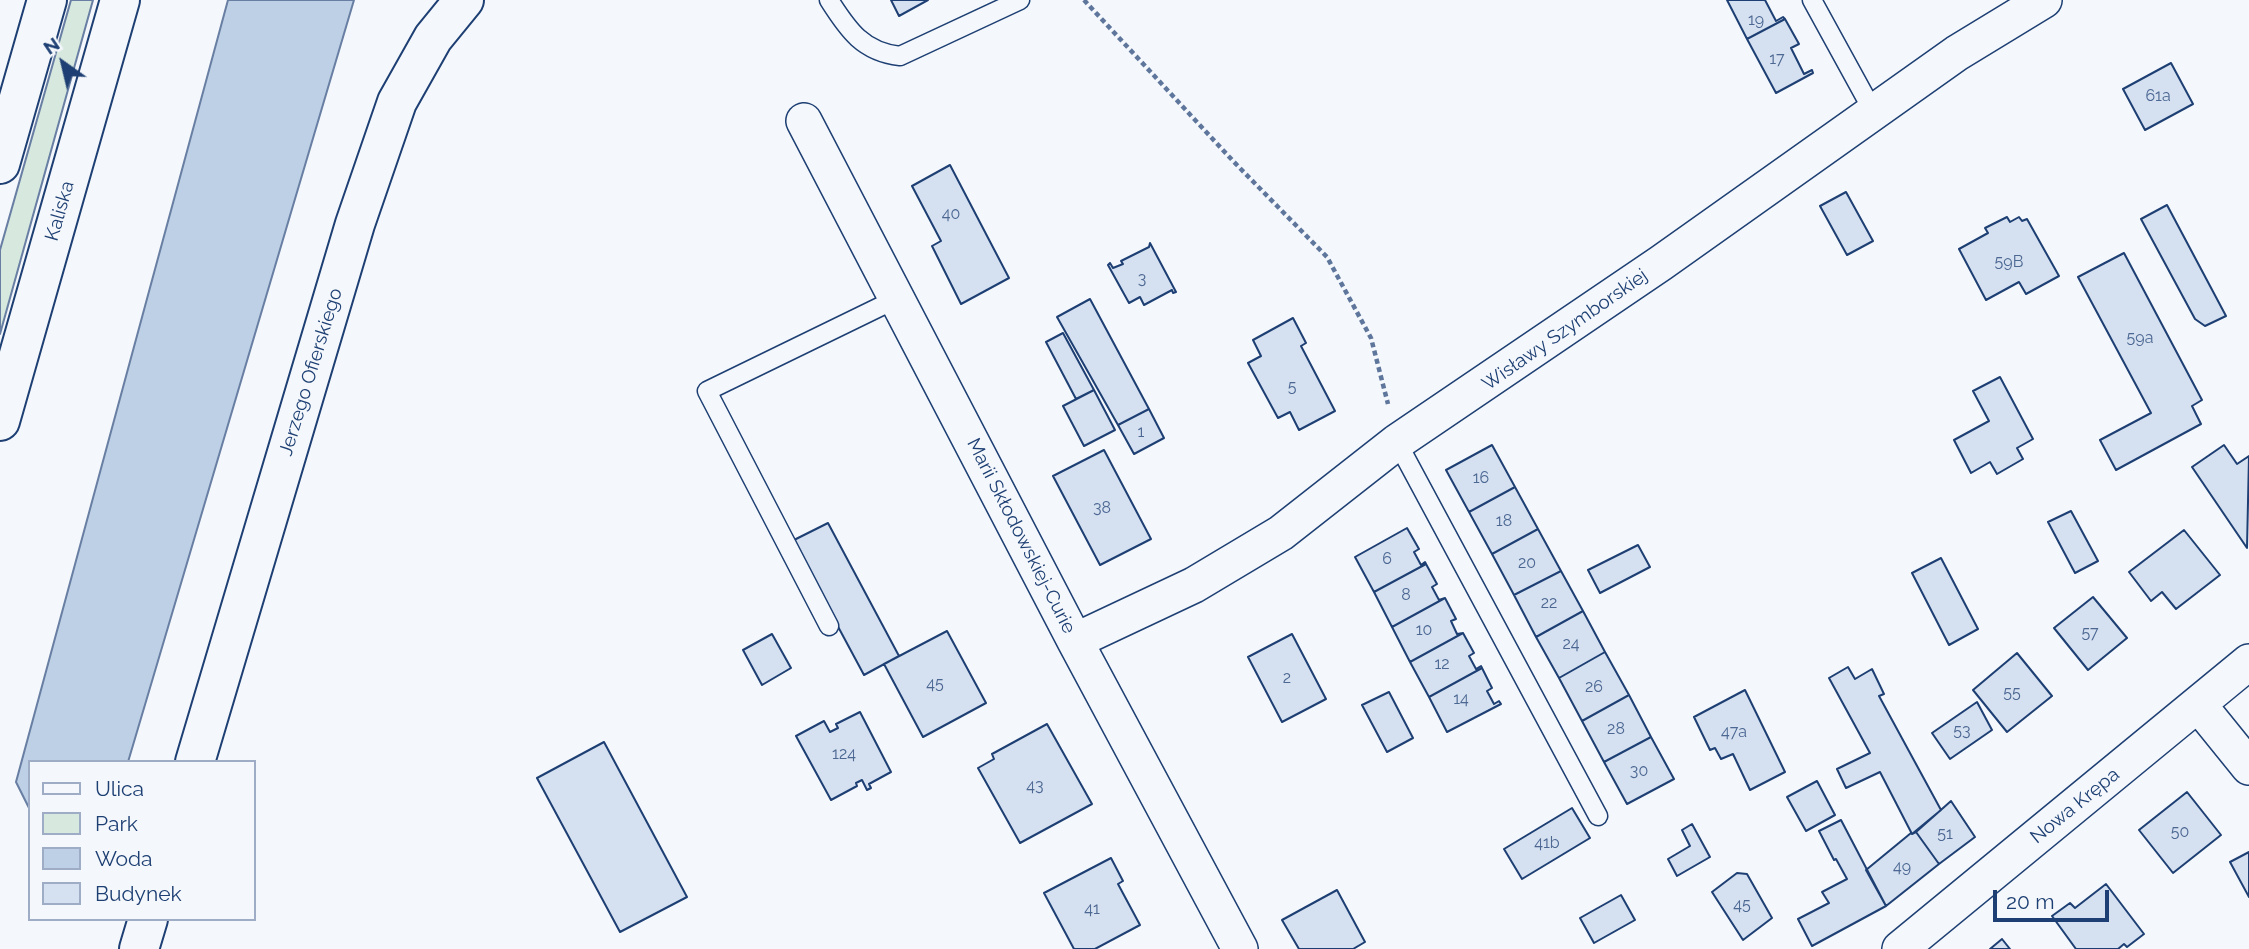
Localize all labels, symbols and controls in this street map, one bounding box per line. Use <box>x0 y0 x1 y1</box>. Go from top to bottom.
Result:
house number: 19 <box>1748 10 1764 30</box>
north arrow <box>28 28 98 98</box>
text: N <box>39 32 63 59</box>
house number: 17 <box>1769 49 1785 69</box>
house number: 61a <box>2145 86 2171 106</box>
street label: Kaliska <box>41 178 79 244</box>
house number: 40 <box>942 204 960 224</box>
house number: 59B <box>1995 252 2023 272</box>
street label: Wisławy Szymborskiej <box>1478 264 1652 396</box>
house number: 3 <box>1138 269 1146 289</box>
street label: Jerzego Ofierskiego <box>275 285 347 459</box>
house number: 59a <box>2127 328 2153 348</box>
house number: 5 <box>1288 377 1296 397</box>
house number: 1 <box>1138 422 1144 442</box>
street label: Marii Skłodowskiej-Curie <box>962 434 1080 638</box>
house number: 16 <box>1473 468 1489 488</box>
house number: 38 <box>1093 498 1111 518</box>
house number: 18 <box>1496 511 1512 531</box>
house number: 6 <box>1382 549 1392 569</box>
house number: 20 <box>1518 553 1536 573</box>
house number: 8 <box>1401 585 1411 605</box>
house number: 22 <box>1541 593 1557 613</box>
house number: 10 <box>1416 620 1432 640</box>
house number: 57 <box>2081 623 2099 643</box>
house number: 24 <box>1562 634 1580 654</box>
house number: 12 <box>1434 654 1450 674</box>
house number: 2 <box>1283 668 1291 688</box>
house number: 45 <box>926 674 944 694</box>
house number: 26 <box>1585 677 1603 697</box>
house number: 55 <box>2003 683 2021 703</box>
house number: 14 <box>1453 689 1469 709</box>
house number: 28 <box>1607 719 1625 739</box>
house number: 53 <box>1953 721 1971 741</box>
house number: 47a <box>1721 722 1747 742</box>
house number: 124 <box>832 744 856 764</box>
legend <box>28 760 256 921</box>
house number: 30 <box>1630 761 1648 781</box>
street label: Nowa Krępa <box>2026 763 2124 849</box>
text: Ulica <box>95 776 144 801</box>
house number: 43 <box>1026 776 1044 796</box>
text: Park <box>95 811 138 836</box>
house number: 50 <box>2171 822 2189 842</box>
house number: 51 <box>1937 824 1953 844</box>
house number: 41b <box>1534 833 1560 853</box>
text: Woda <box>95 846 153 871</box>
house number: 49 <box>1893 857 1911 877</box>
scale bar <box>1997 876 2112 920</box>
text: Budynek <box>95 881 182 906</box>
text: 20 m <box>2006 889 2054 914</box>
house number: 45 <box>1733 895 1751 915</box>
house number: 41 <box>1084 899 1100 919</box>

